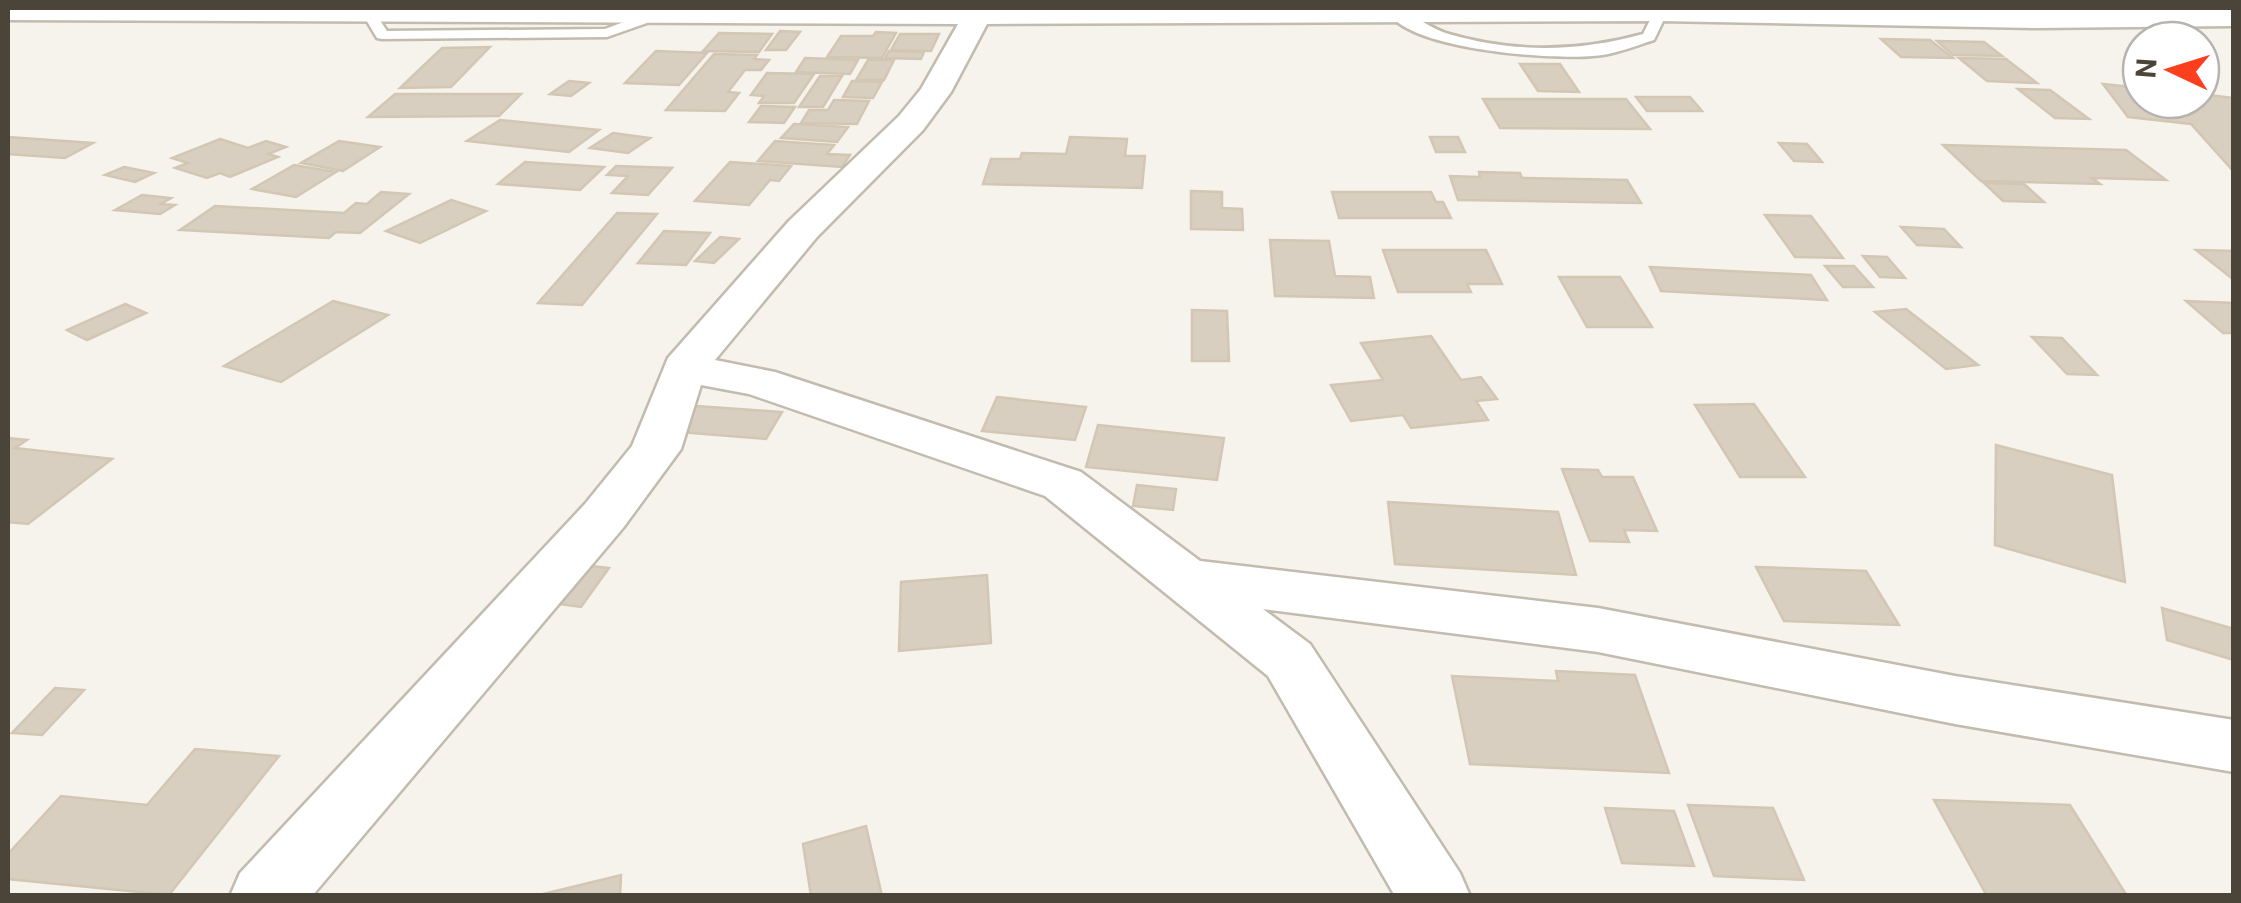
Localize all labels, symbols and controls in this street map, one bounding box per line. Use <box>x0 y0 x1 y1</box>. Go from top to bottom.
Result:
north arrow <box>2121 20 2221 120</box>
text: N <box>2129 57 2164 79</box>

